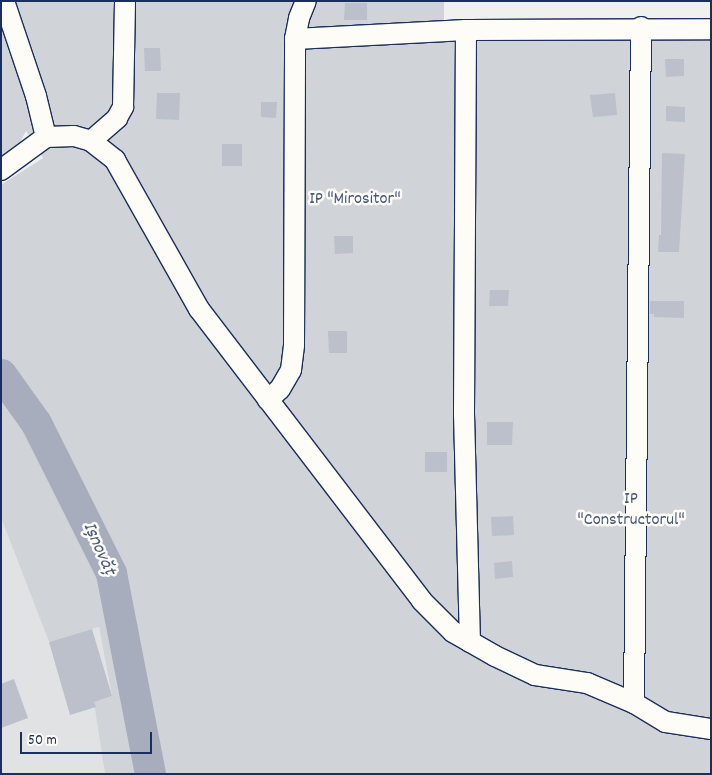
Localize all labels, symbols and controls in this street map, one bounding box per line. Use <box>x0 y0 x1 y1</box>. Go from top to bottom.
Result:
park label: IP "Mirositor" <box>309 189 401 211</box>
park label: IP "Constructorul" <box>577 490 685 532</box>
water label: Ișnovăț <box>76 519 120 579</box>
scale bar <box>22 722 155 754</box>
text: 50 m <box>28 730 57 752</box>

